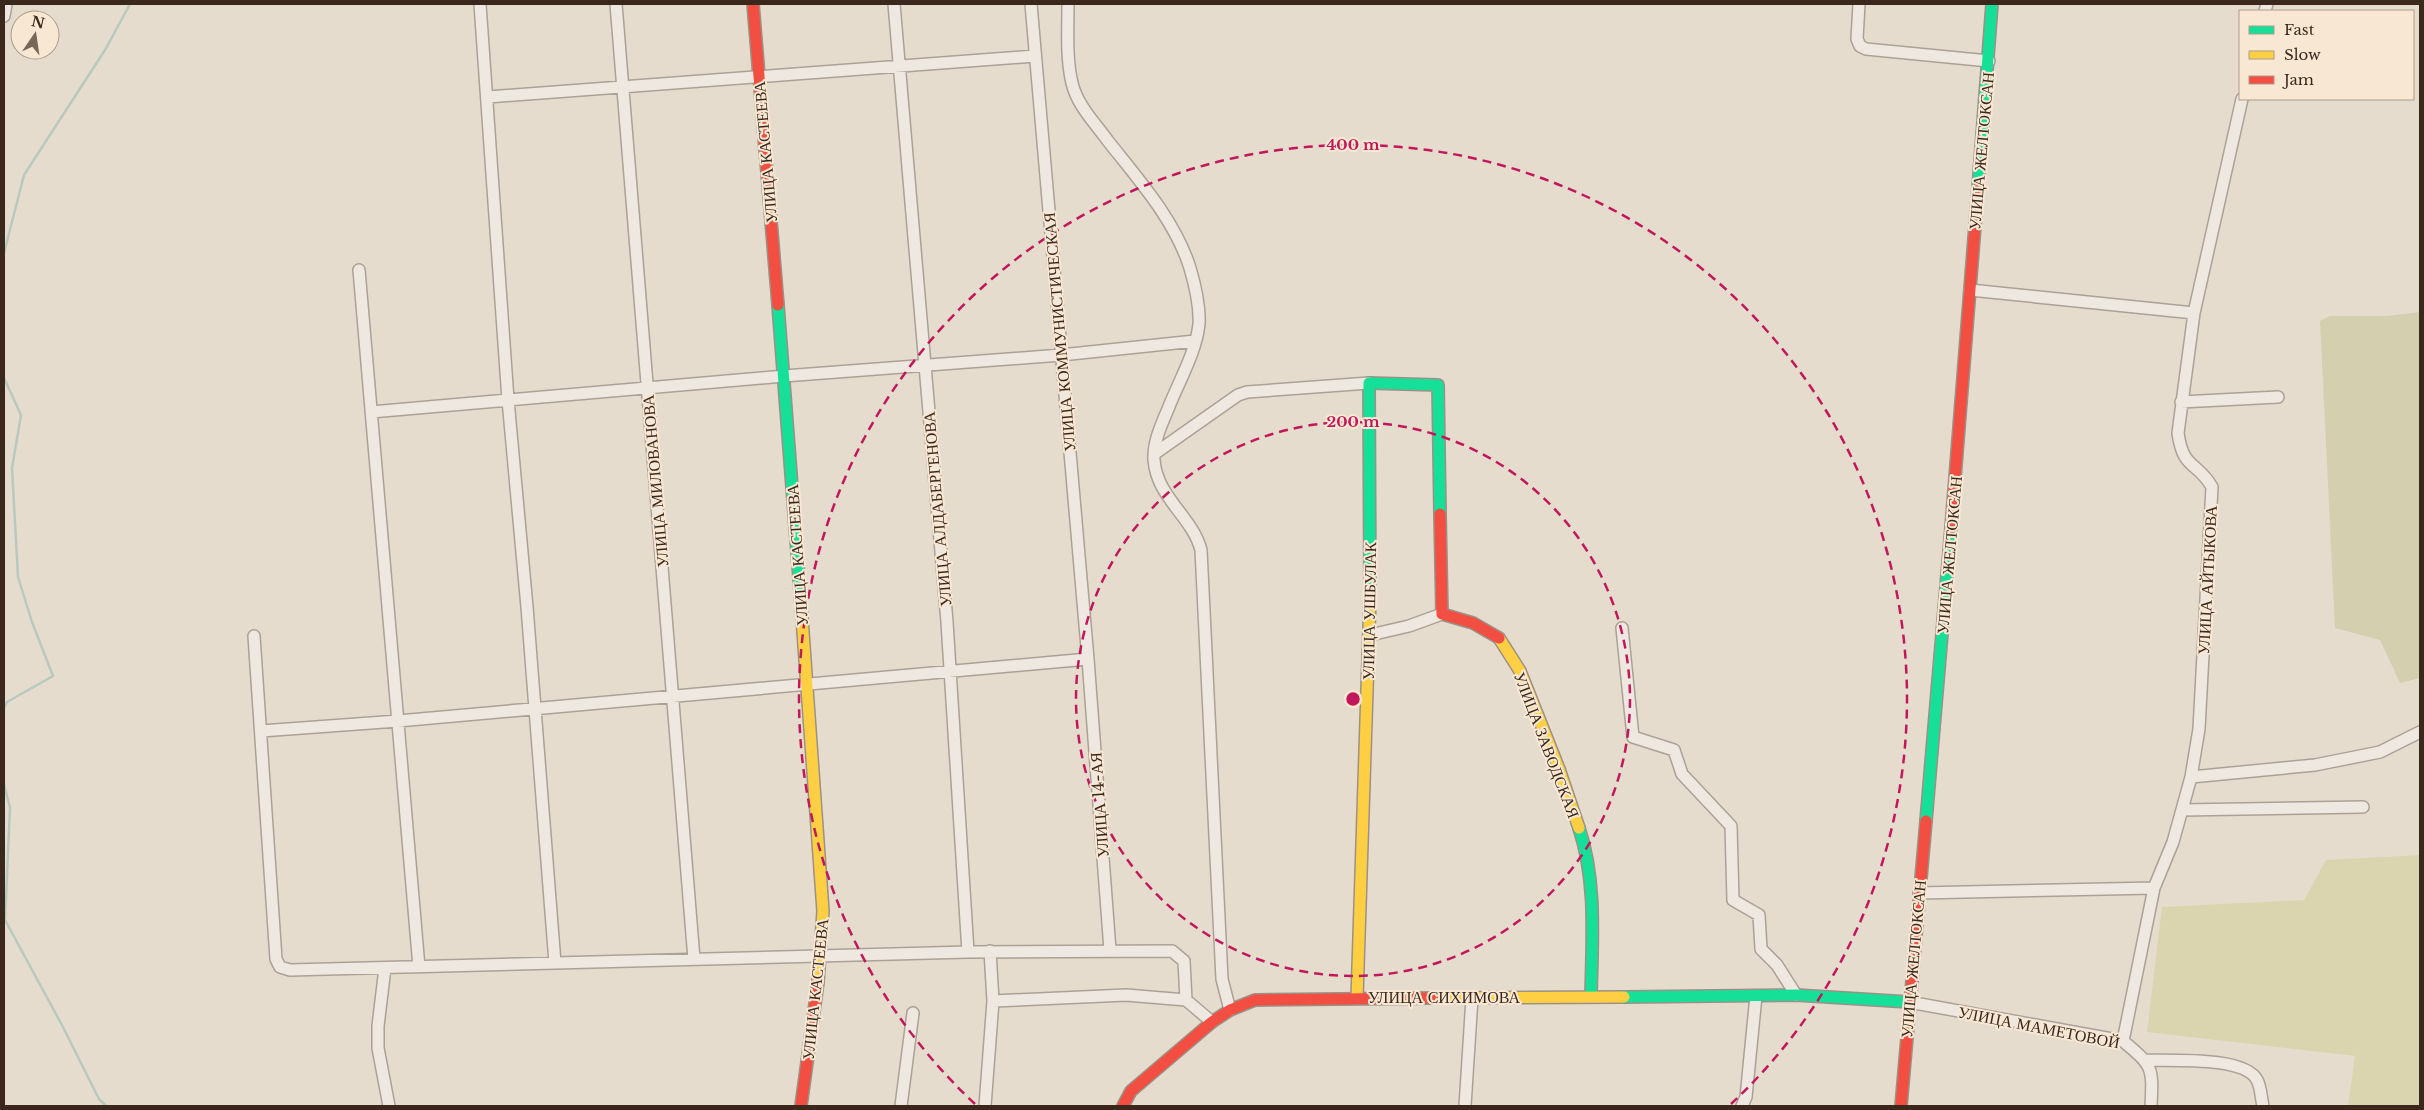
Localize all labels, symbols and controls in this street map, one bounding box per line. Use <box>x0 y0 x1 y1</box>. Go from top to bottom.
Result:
north arrow <box>10 10 60 60</box>
legend <box>2239 10 2414 100</box>
text: N <box>29 12 46 33</box>
text: Fast <box>2284 20 2315 39</box>
text: Slow <box>2284 45 2321 64</box>
text: Jam <box>2282 70 2314 89</box>
street label: УЛИЦА ЖЕЛТОКСАН <box>1964 71 1998 231</box>
street label: УЛИЦА КАСТЕЕВА <box>749 80 781 224</box>
text: 400 m <box>1326 135 1380 154</box>
street label: УЛИЦА КОММУНИСТИЧЕСКАЯ <box>1039 211 1079 452</box>
street label: УЛИЦА МИЛОВАНОВА <box>637 393 673 568</box>
street label: УЛИЦА АЛДАБЕРГЕНОВА <box>918 410 955 607</box>
text: 200 m <box>1327 412 1380 431</box>
street label: УЛИЦА ЖЕЛТОКСАН <box>1932 475 1966 635</box>
street label: УЛИЦА КАСТЕЕВА <box>782 483 812 627</box>
street label: УЛИЦА АЙТЫКОВА <box>2193 504 2221 655</box>
street label: УЛИЦА УШБУЛАК <box>1358 541 1380 680</box>
street label: УЛИЦА ЗАВОДСКАЯ <box>1510 669 1584 821</box>
centre of rings <box>1344 690 1362 708</box>
street label: УЛИЦА 14-АЯ <box>1085 751 1113 858</box>
street label: УЛИЦА ЖЕЛТОКСАН <box>1896 879 1930 1039</box>
street label: УЛИЦА КАСТЕЕВА <box>798 917 832 1061</box>
street label: УЛИЦА СИХИМОВА <box>1368 987 1520 1007</box>
street label: УЛИЦА МАМЕТОВОЙ <box>1956 1002 2122 1053</box>

